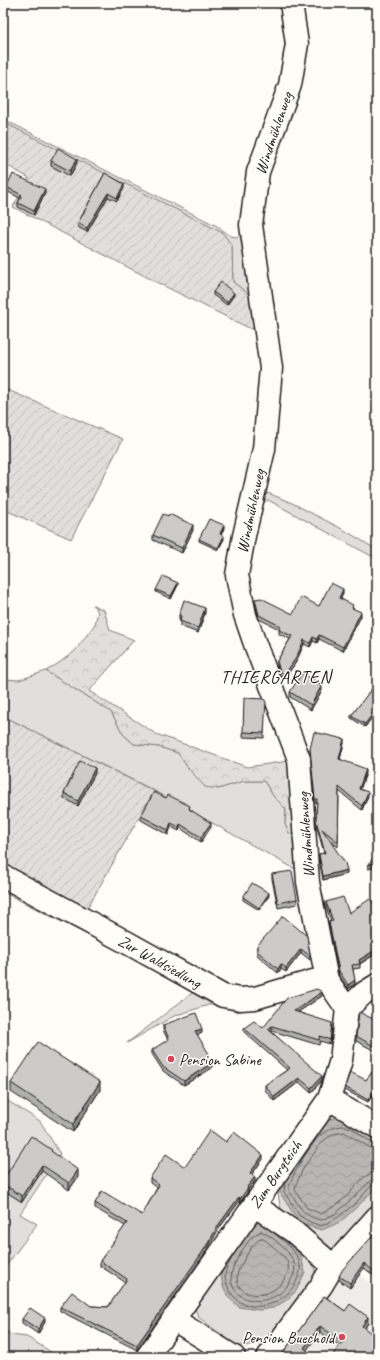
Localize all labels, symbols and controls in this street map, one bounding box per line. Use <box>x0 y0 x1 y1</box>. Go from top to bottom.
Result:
street label: Windmühlenweg <box>251 89 298 177</box>
street label: Windmühlenweg <box>232 466 270 555</box>
district label: THIERGARTEN <box>220 666 334 688</box>
street label: Windmühlenweg <box>293 791 319 878</box>
street label: Zur Waldsiedlung <box>115 931 206 994</box>
place label: Pension Sabine <box>179 1050 262 1070</box>
marker: Pension Sabine <box>166 1054 176 1064</box>
street label: Zum Burgteich <box>245 1136 307 1212</box>
place label: Pension Buechold <box>242 1328 337 1348</box>
marker: Pension Buechold <box>337 1332 347 1342</box>

